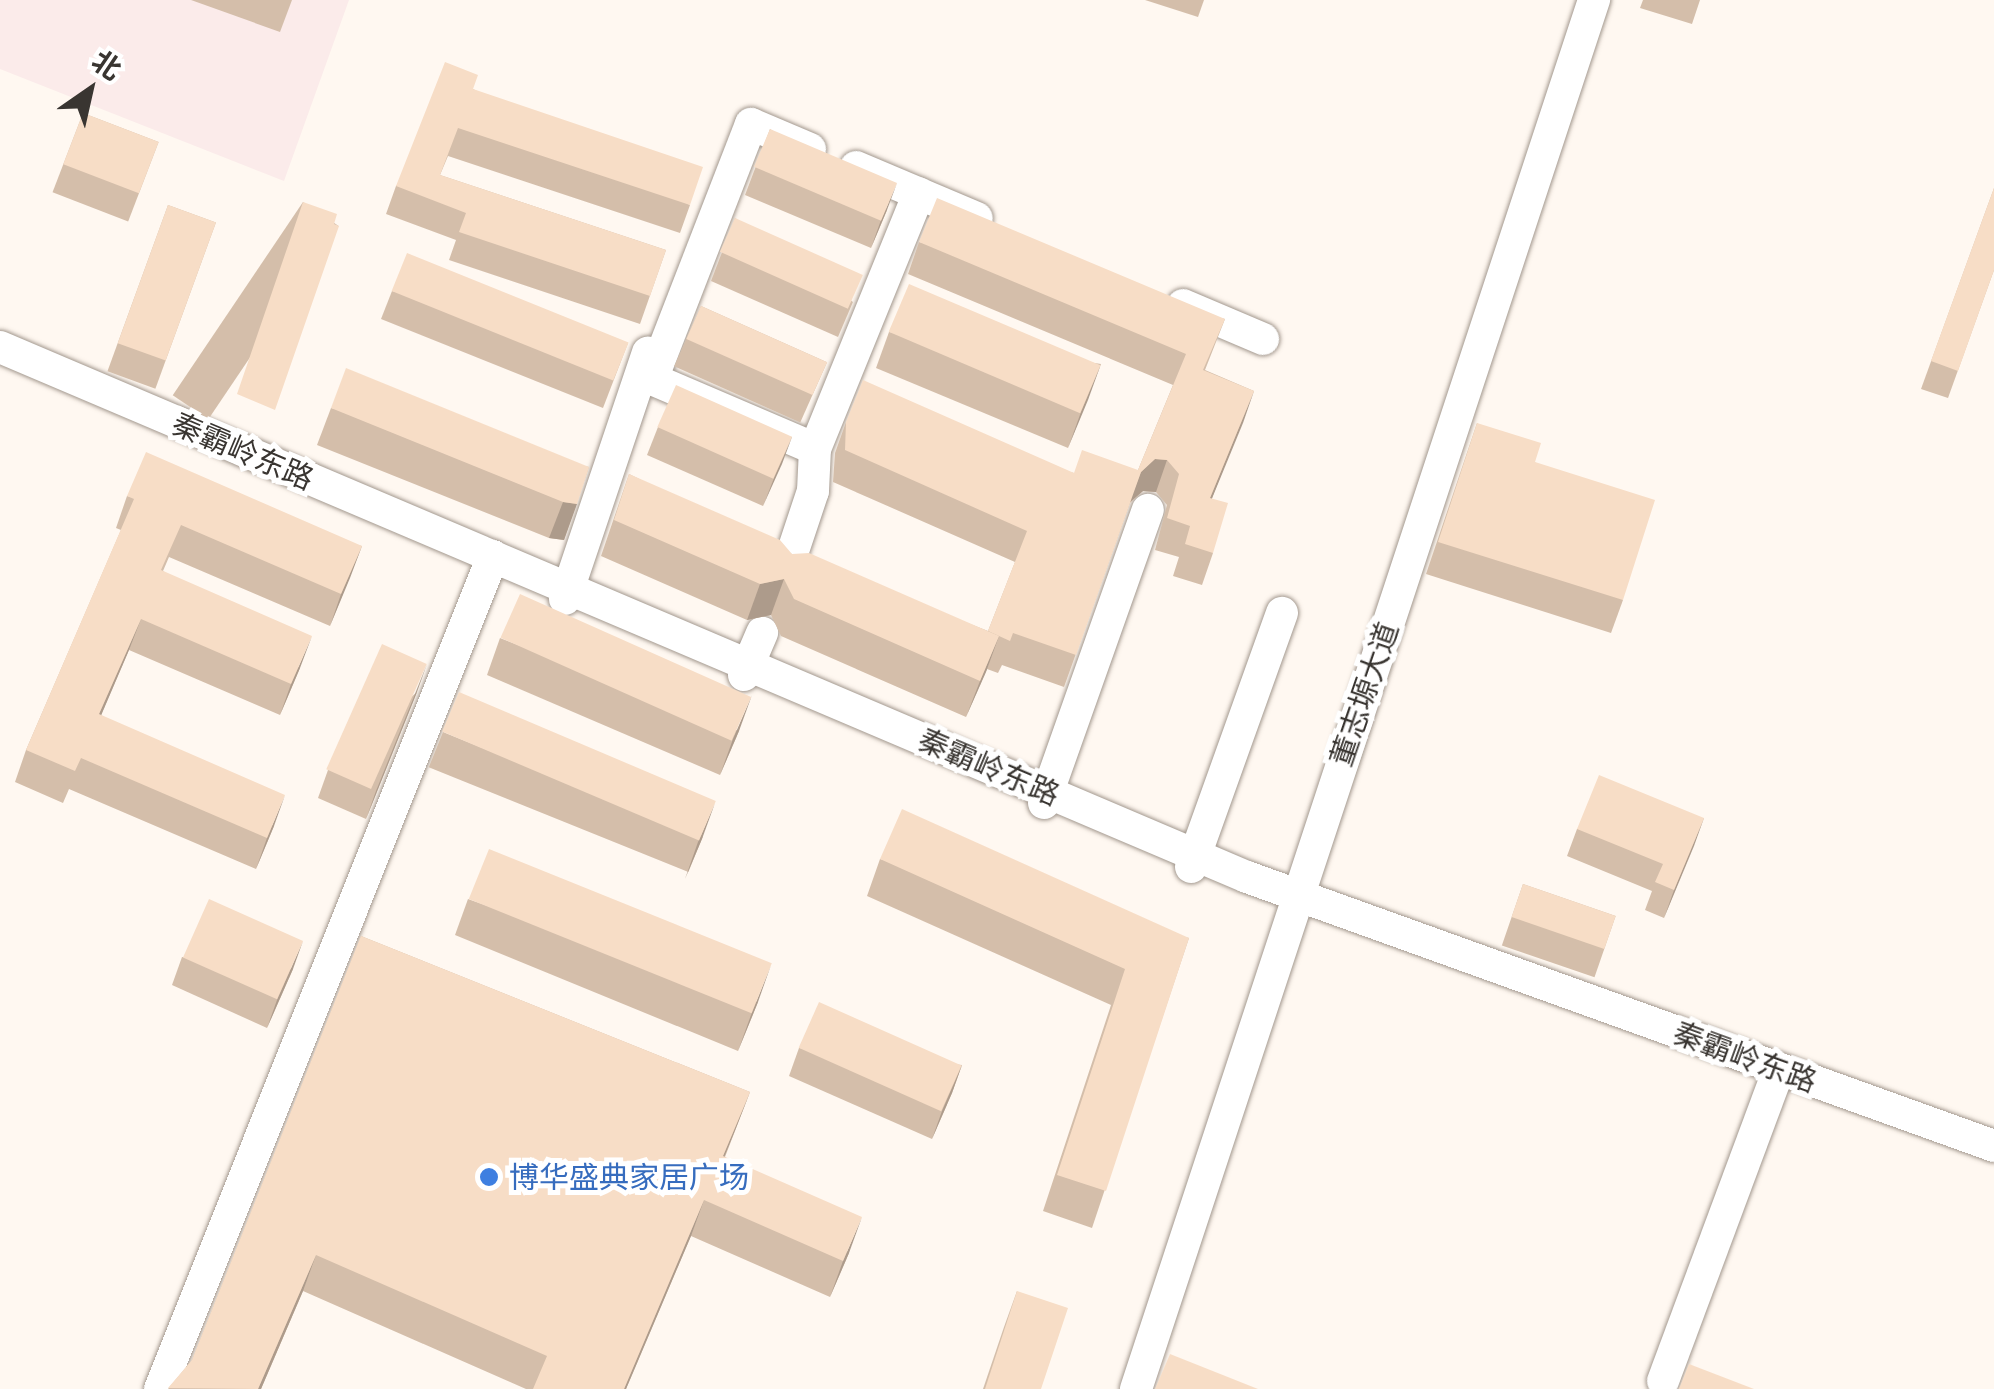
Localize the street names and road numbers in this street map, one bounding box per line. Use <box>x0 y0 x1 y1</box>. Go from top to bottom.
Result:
street label: 秦霸岭东路 <box>167 405 319 497</box>
street label: 董志塬大道 <box>1323 617 1405 771</box>
street label: 秦霸岭东路 <box>913 721 1065 813</box>
street label: 秦霸岭东路 <box>1668 1014 1822 1100</box>

